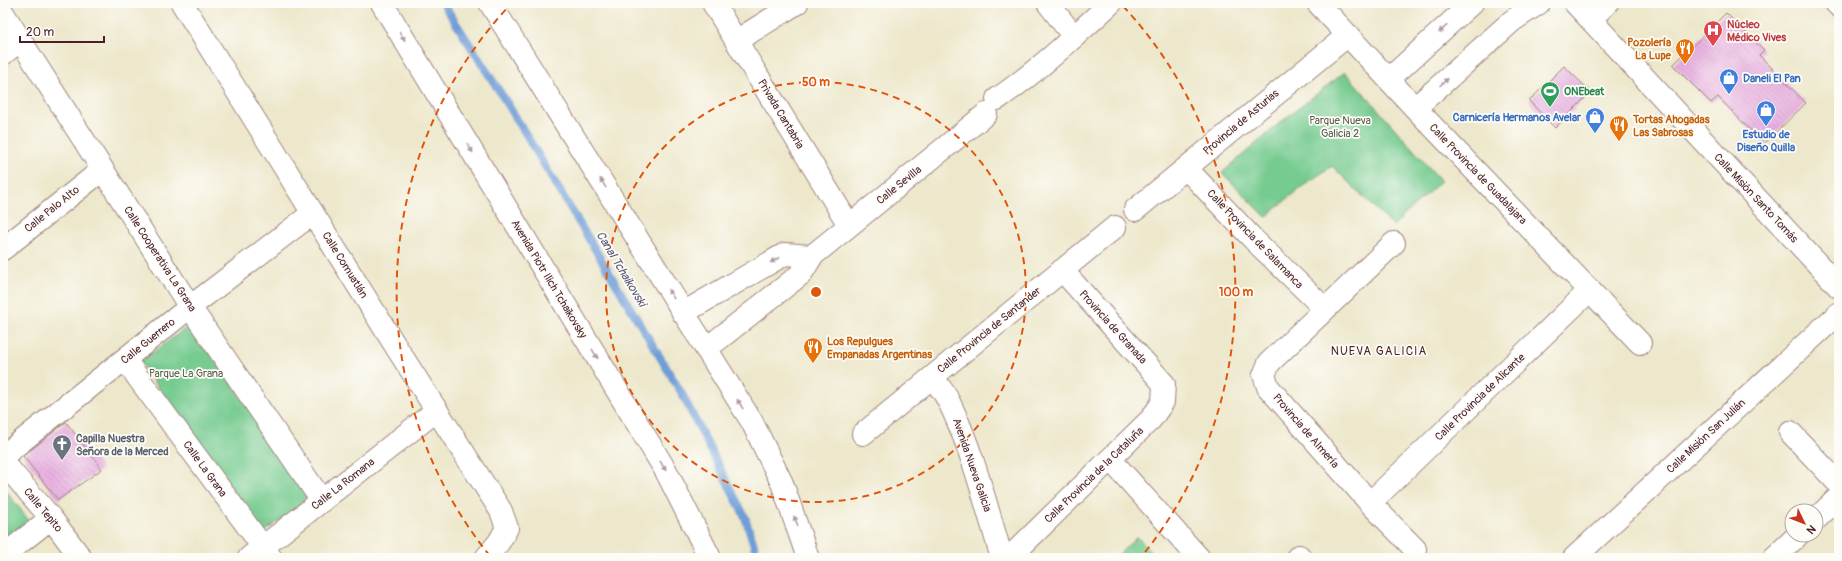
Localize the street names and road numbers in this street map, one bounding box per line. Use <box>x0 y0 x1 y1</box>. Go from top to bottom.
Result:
street label: Privada Cantabria <box>755 77 807 151</box>
street label: Provincia de Asturias <box>1201 87 1282 157</box>
street label: Calle Provincia de Guadalajara <box>1427 121 1529 227</box>
street label: Calle Misión Santo Tomás <box>1711 151 1801 245</box>
street label: Calle Sevilla <box>874 163 924 207</box>
street label: Calle Palo Alto <box>22 183 82 235</box>
street label: Calle Provincia de Salamanca <box>1204 187 1306 291</box>
street label: Calle Cooperativa La Grana <box>121 204 199 314</box>
street label: Avenida Piotr Ilich Tchaikovsky <box>508 217 590 341</box>
street label: Calle Comuatlán <box>319 229 371 301</box>
street label: Calle Provincia de Santander <box>935 284 1043 376</box>
street label: Provincia de Granada <box>1076 287 1150 367</box>
street label: Calle Guerrero <box>118 315 178 367</box>
street label: Calle Provincia de Alicante <box>1432 350 1528 443</box>
street label: Provincia de Almería <box>1270 391 1342 471</box>
street label: Calle Misión San Julián <box>1664 396 1748 476</box>
street label: Avenida Nueva Galicia <box>950 416 994 514</box>
street label: Calle Provincia de la Cataluña <box>1042 424 1146 526</box>
street label: Calle La Grana <box>180 438 230 500</box>
street label: Calle La Romana <box>309 455 377 513</box>
street label: Calle Tepito <box>21 485 65 535</box>

